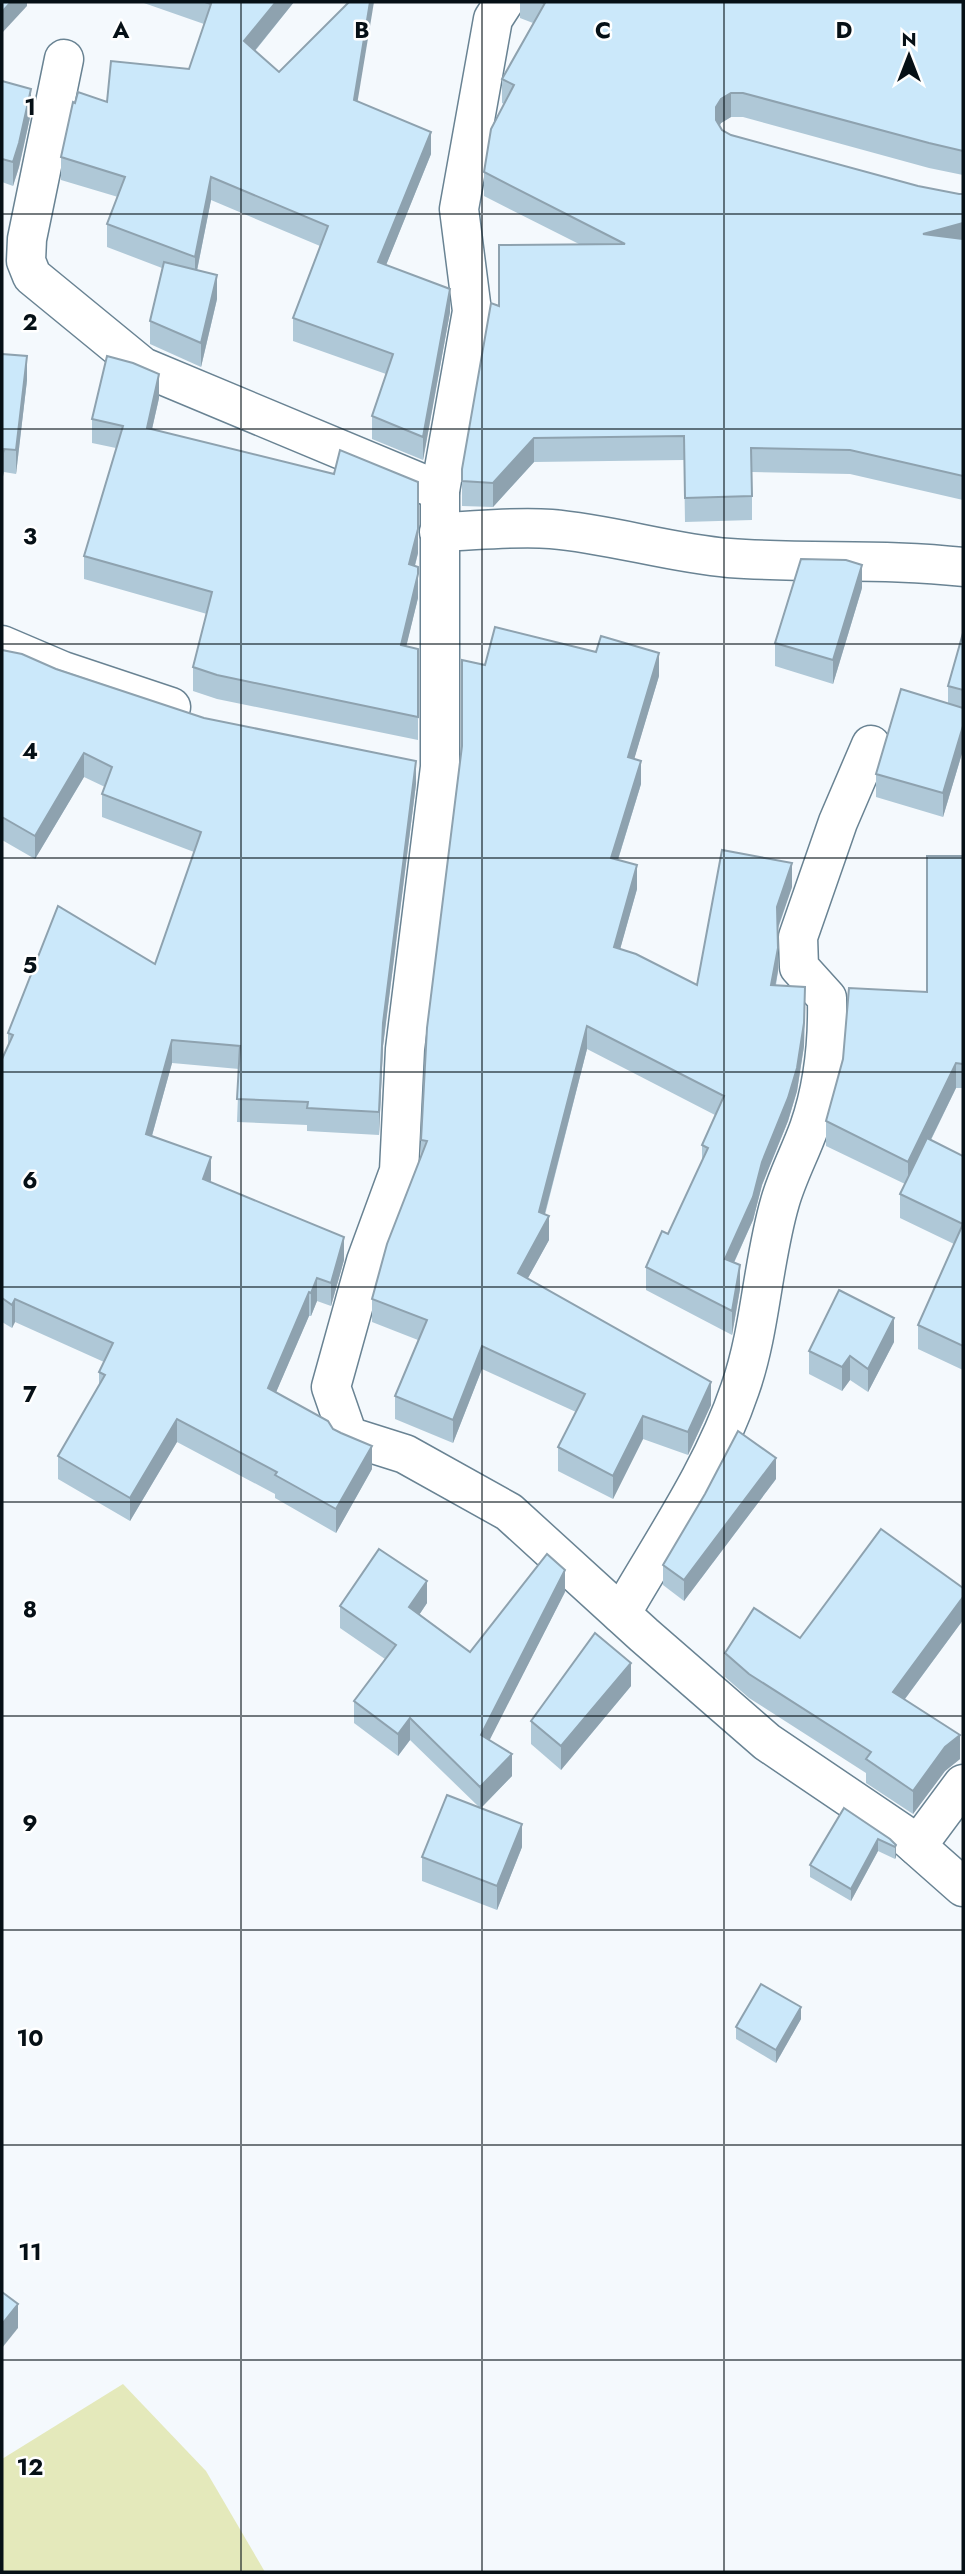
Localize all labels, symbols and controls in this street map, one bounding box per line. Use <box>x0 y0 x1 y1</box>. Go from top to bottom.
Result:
text: A <box>112 13 130 47</box>
text: B <box>354 13 370 47</box>
text: C <box>595 13 611 47</box>
text: D <box>836 13 853 47</box>
north arrow <box>874 21 944 91</box>
text: N <box>901 26 917 53</box>
text: 1 <box>24 90 36 124</box>
text: 2 <box>22 305 38 339</box>
text: 3 <box>23 519 37 553</box>
text: 4 <box>22 734 38 768</box>
text: 5 <box>23 948 37 982</box>
text: 6 <box>22 1163 38 1197</box>
text: 7 <box>23 1377 37 1411</box>
text: 8 <box>23 1592 37 1626</box>
text: 9 <box>22 1806 38 1840</box>
text: 10 <box>17 2021 43 2055</box>
text: 11 <box>18 2235 42 2269</box>
text: 12 <box>17 2450 43 2484</box>

